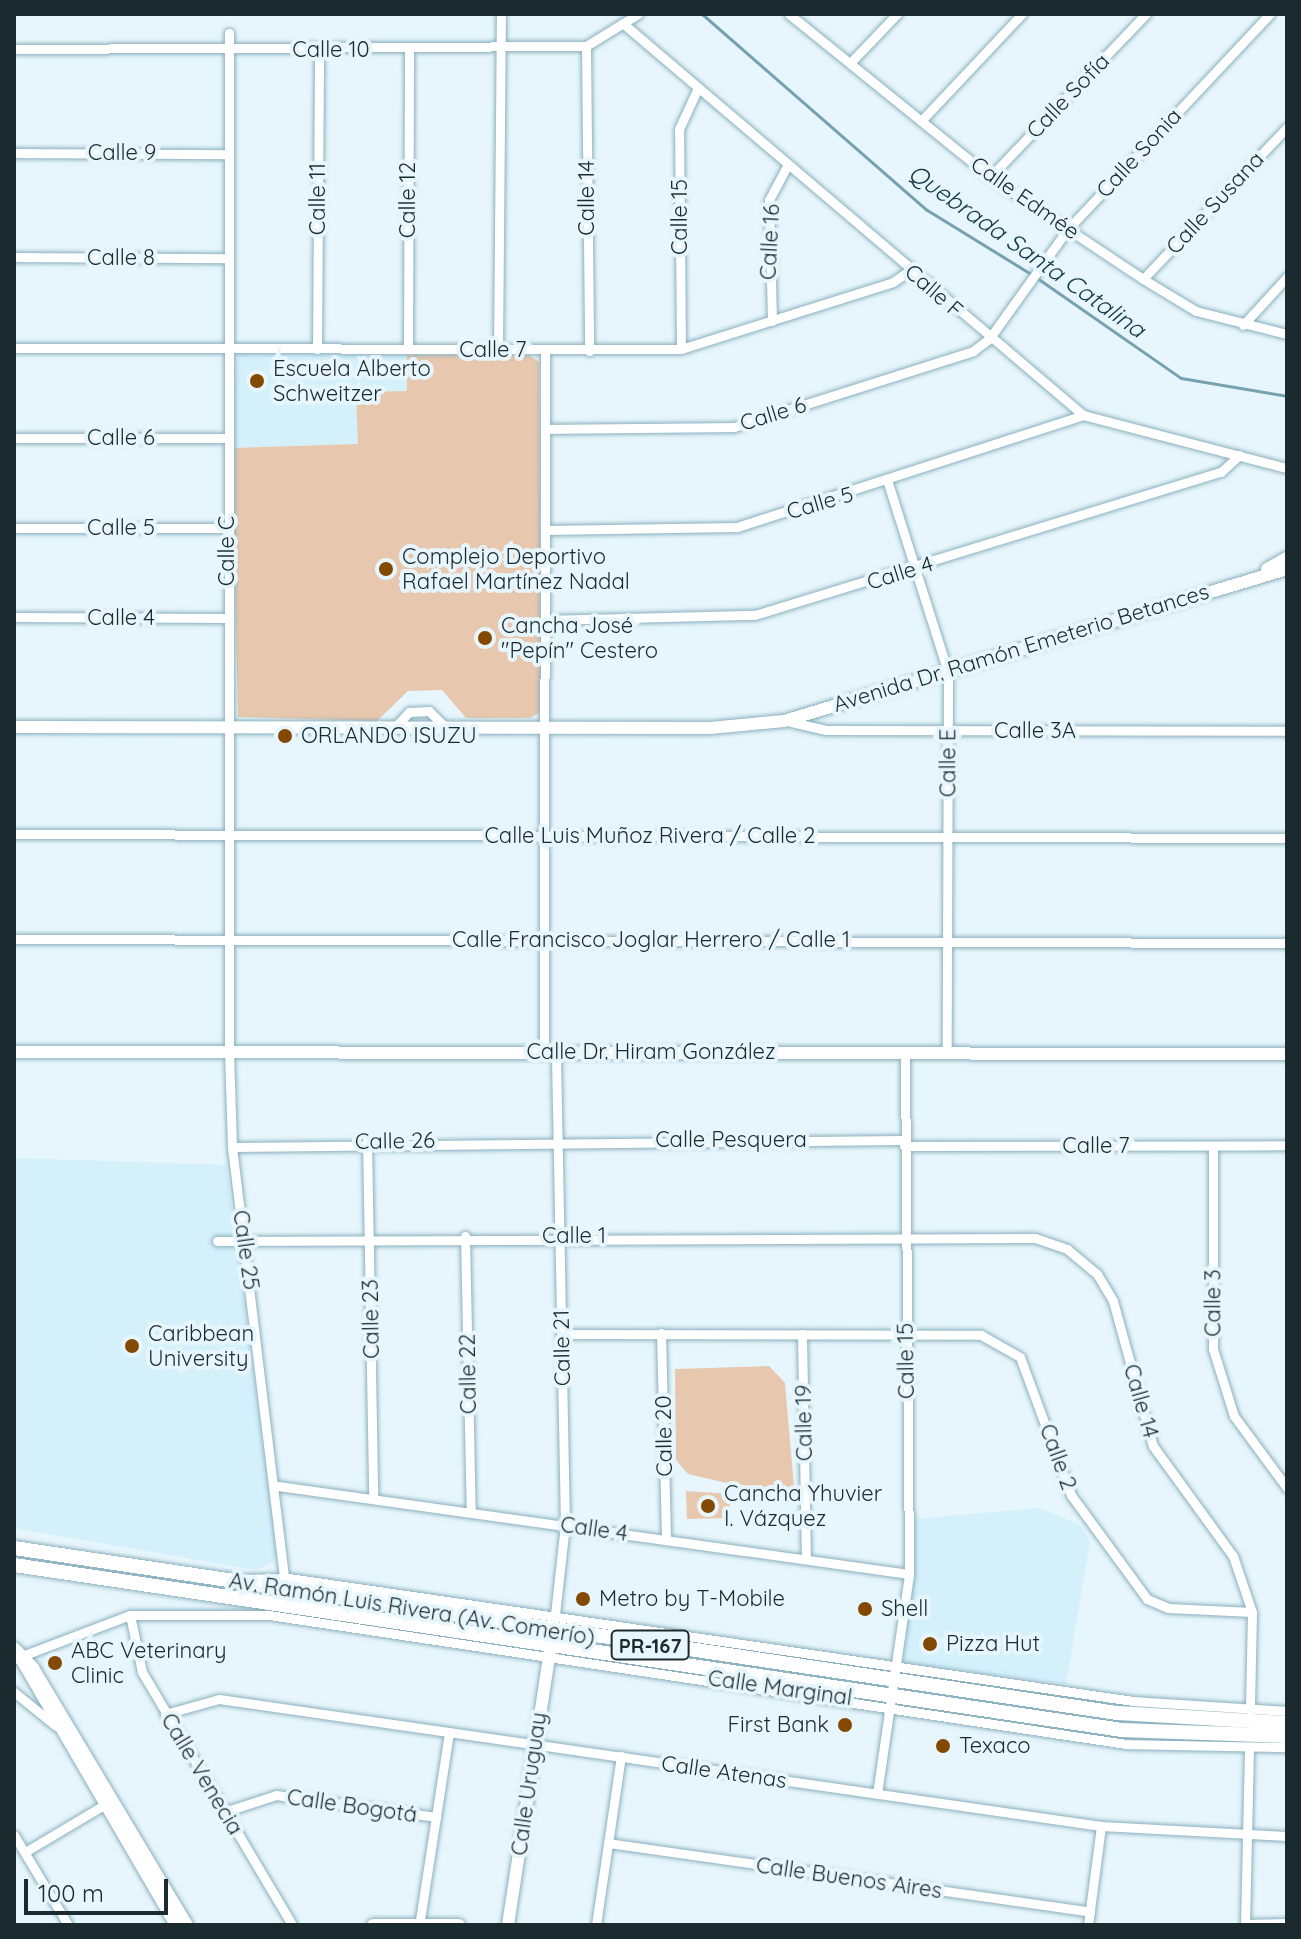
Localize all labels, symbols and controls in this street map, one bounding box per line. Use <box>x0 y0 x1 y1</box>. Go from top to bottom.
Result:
street label: Calle 10 <box>292 37 370 63</box>
street label: Calle Sofía <box>1021 48 1115 144</box>
street label: Calle Sonia <box>1091 103 1187 203</box>
street label: Calle 9 <box>88 140 156 166</box>
street label: Calle Susana <box>1161 146 1269 260</box>
street label: Calle Edmée <box>966 151 1084 245</box>
water label: Quebrada Santa Catalina <box>903 158 1151 344</box>
street label: Calle 14 <box>574 160 600 236</box>
street label: Calle 12 <box>395 162 421 238</box>
street label: Calle 11 <box>305 163 331 235</box>
street label: Calle 15 <box>667 179 693 255</box>
street label: Calle 16 <box>755 203 785 281</box>
street label: Calle 8 <box>87 245 155 271</box>
street label: Calle F <box>899 259 969 323</box>
street label: Calle 7 <box>459 337 527 363</box>
place label: Escuela Alberto Schweitzer <box>273 355 431 406</box>
marker: Escuela Alberto Schweitzer <box>248 372 266 390</box>
street label: Calle 6 <box>737 391 809 437</box>
street label: Calle 6 <box>87 425 155 451</box>
street label: Calle 5 <box>784 481 856 525</box>
street label: Calle 5 <box>87 515 155 541</box>
street label: Calle C <box>214 516 240 586</box>
place label: Complejo Deportivo Rafael Martínez Nadal <box>402 543 630 594</box>
street label: Calle 4 <box>864 550 936 596</box>
marker: Complejo Deportivo Rafael Martínez Nadal <box>377 560 395 578</box>
street label: Avenida Dr. Ramón Emeterio Betances <box>830 578 1212 718</box>
street label: Calle 4 <box>87 605 155 631</box>
place label: Cancha José "Pepín" Cestero <box>501 612 658 664</box>
marker: Cancha José "Pepín" Cestero <box>476 629 494 647</box>
street label: Calle 3A <box>994 718 1076 744</box>
place label: ORLANDO ISUZU <box>301 723 477 749</box>
marker: ORLANDO ISUZU <box>276 727 294 745</box>
street label: Calle E <box>935 729 961 797</box>
street label: Calle Luis Muñoz Rivera / Calle 2 <box>485 823 815 849</box>
street label: Calle Francisco Joglar Herrero / Calle 1 <box>452 927 850 953</box>
street label: Calle Dr. Hiram González <box>526 1039 776 1065</box>
street label: Calle 26 <box>355 1127 435 1155</box>
street label: Calle Pesquera <box>655 1127 807 1153</box>
street label: Calle 7 <box>1062 1133 1130 1159</box>
street label: Calle 25 <box>227 1208 265 1292</box>
street label: Calle 1 <box>542 1223 606 1249</box>
street label: Calle 3 <box>1200 1269 1226 1337</box>
street label: Calle 23 <box>357 1279 385 1359</box>
street label: Calle 21 <box>548 1310 576 1386</box>
place label: Caribbean University <box>148 1320 254 1372</box>
street label: Calle 15 <box>892 1323 920 1399</box>
street label: Calle 22 <box>454 1334 482 1414</box>
marker: Caribbean University <box>123 1337 141 1355</box>
street label: Calle 14 <box>1118 1361 1164 1441</box>
street label: Calle 19 <box>790 1385 818 1461</box>
street label: Calle 20 <box>650 1395 678 1477</box>
street label: Calle 2 <box>1034 1420 1082 1494</box>
place label: Cancha Yhuvier I. Vázquez <box>724 1480 882 1532</box>
marker: Cancha Yhuvier I. Vázquez <box>699 1497 717 1515</box>
street label: Calle 4 <box>559 1511 629 1547</box>
street label: Av. Ramón Luis Rivera (Av. Comerío) <box>227 1567 597 1651</box>
place label: Metro by T-Mobile <box>599 1586 785 1612</box>
marker: Metro by T-Mobile <box>574 1590 592 1608</box>
place label: Shell <box>881 1596 928 1622</box>
marker: Shell <box>856 1600 874 1618</box>
road number: PR-167 <box>610 1629 690 1661</box>
place label: Pizza Hut <box>946 1631 1040 1657</box>
marker: Pizza Hut <box>921 1635 939 1653</box>
place label: ABC Veterinary Clinic <box>71 1637 226 1688</box>
marker: ABC Veterinary Clinic <box>46 1654 64 1672</box>
street label: Calle Marginal <box>706 1665 854 1711</box>
street label: Calle Venecia <box>155 1708 249 1840</box>
street label: Calle Uruguay <box>506 1711 552 1857</box>
place label: First Bank <box>727 1712 829 1738</box>
marker: First Bank <box>836 1716 854 1734</box>
place label: Texaco <box>959 1733 1031 1759</box>
marker: Texaco <box>934 1737 952 1755</box>
street label: Calle Atenas <box>660 1750 788 1794</box>
street label: Calle Bogotá <box>285 1784 419 1828</box>
street label: Calle Buenos Aires <box>754 1852 944 1904</box>
scale bar <box>28 1863 172 1913</box>
text: 100 m <box>38 1878 104 1908</box>

